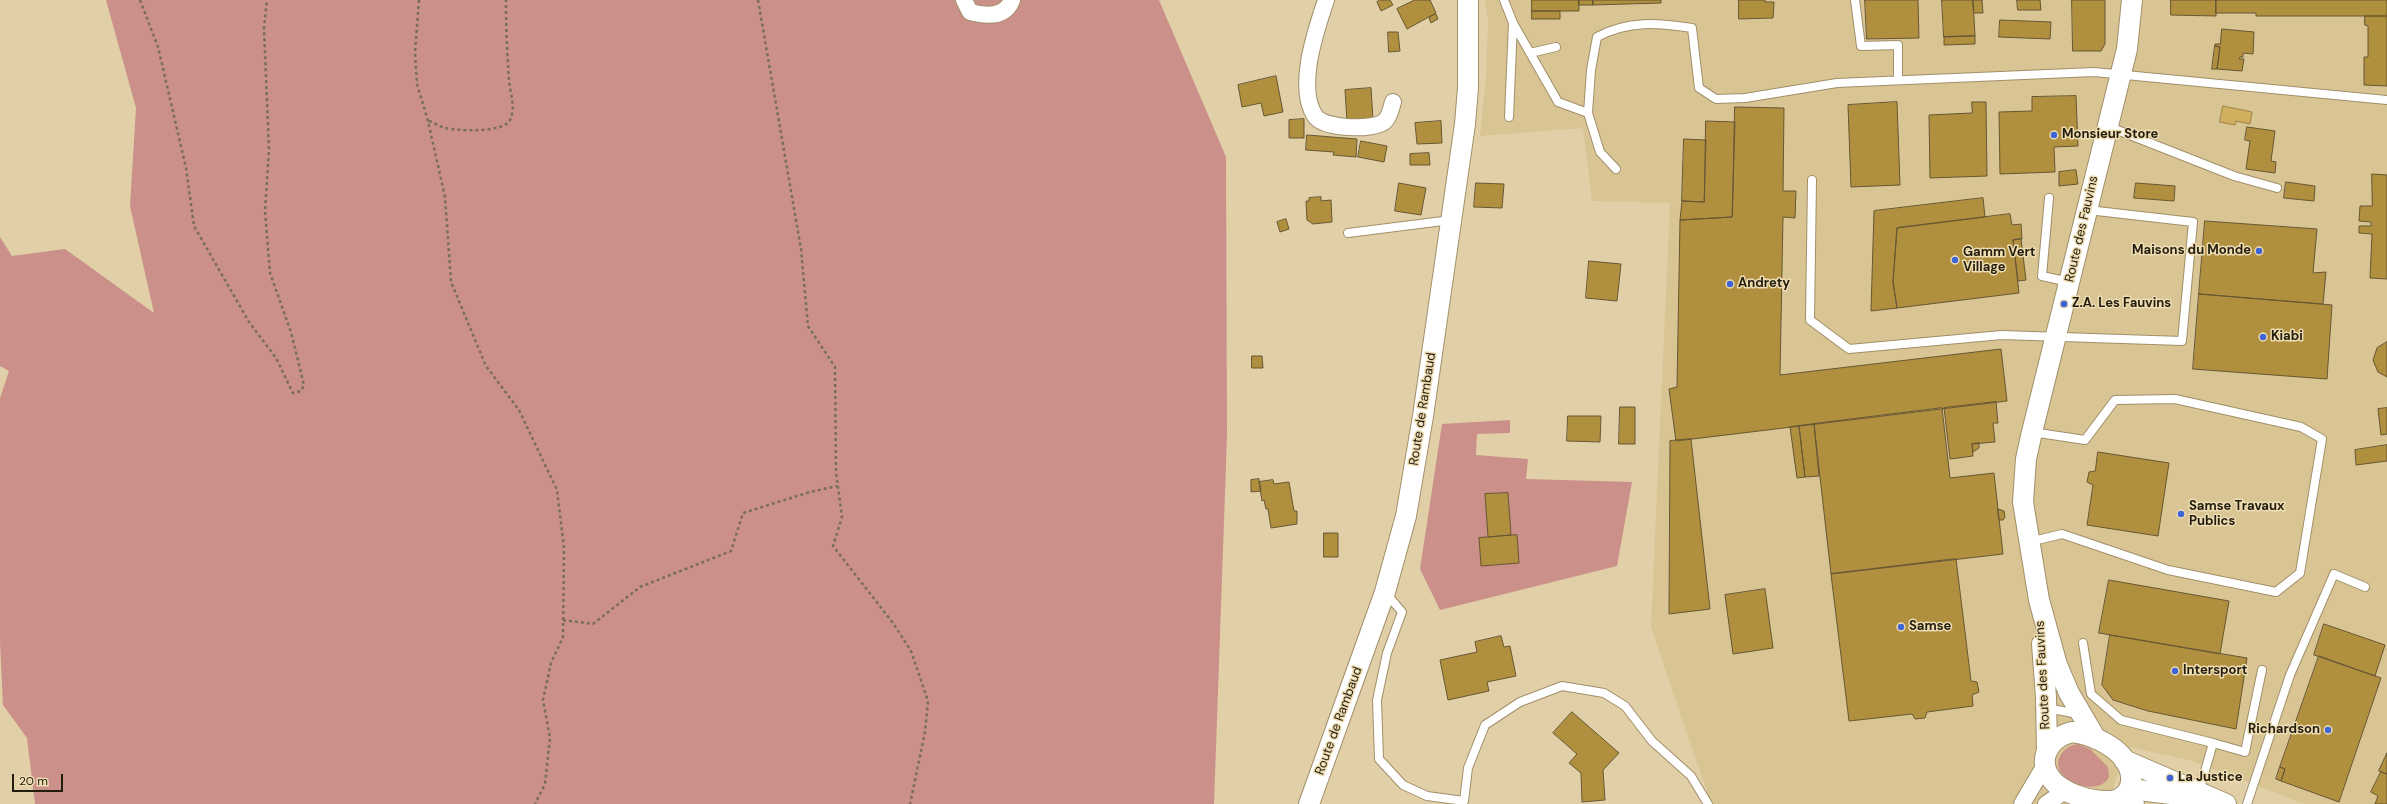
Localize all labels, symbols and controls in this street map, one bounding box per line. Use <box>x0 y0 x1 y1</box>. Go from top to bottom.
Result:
place label: Monsieur Store <box>2062 127 2158 143</box>
marker: Monsieur Store <box>2049 130 2059 140</box>
street label: Route des Fauvins <box>2062 174 2102 284</box>
place label: Maisons du Monde <box>2132 243 2251 259</box>
place label: Gamm Vert Village <box>1963 245 2035 276</box>
marker: Maisons du Monde <box>2254 246 2264 256</box>
marker: Gamm Vert Village <box>1950 255 1960 265</box>
place label: Andrety <box>1738 276 1790 292</box>
marker: Andrety <box>1725 279 1735 289</box>
place label: Z.A. Les Fauvins <box>2072 296 2171 312</box>
marker: Z.A. Les Fauvins <box>2059 299 2069 309</box>
place label: Kiabi <box>2271 329 2303 345</box>
marker: Kiabi <box>2258 332 2268 342</box>
street label: Route de Rambaud <box>1406 351 1440 467</box>
place label: Samse Travaux Publics <box>2189 499 2284 530</box>
marker: Samse Travaux Publics <box>2176 509 2186 519</box>
place label: Samse <box>1909 619 1951 635</box>
street label: Route des Fauvins <box>2032 620 2054 730</box>
marker: Samse <box>1896 622 1906 632</box>
place label: Intersport <box>2183 663 2247 679</box>
street label: Route de Rambaud <box>1312 665 1366 777</box>
marker: Intersport <box>2170 666 2180 676</box>
place label: Richardson <box>2248 722 2320 738</box>
marker: Richardson <box>2323 725 2333 735</box>
scale bar <box>14 766 65 792</box>
place label: La Justice <box>2178 770 2243 786</box>
text: 20 m <box>19 773 48 789</box>
marker: La Justice <box>2165 773 2175 783</box>

